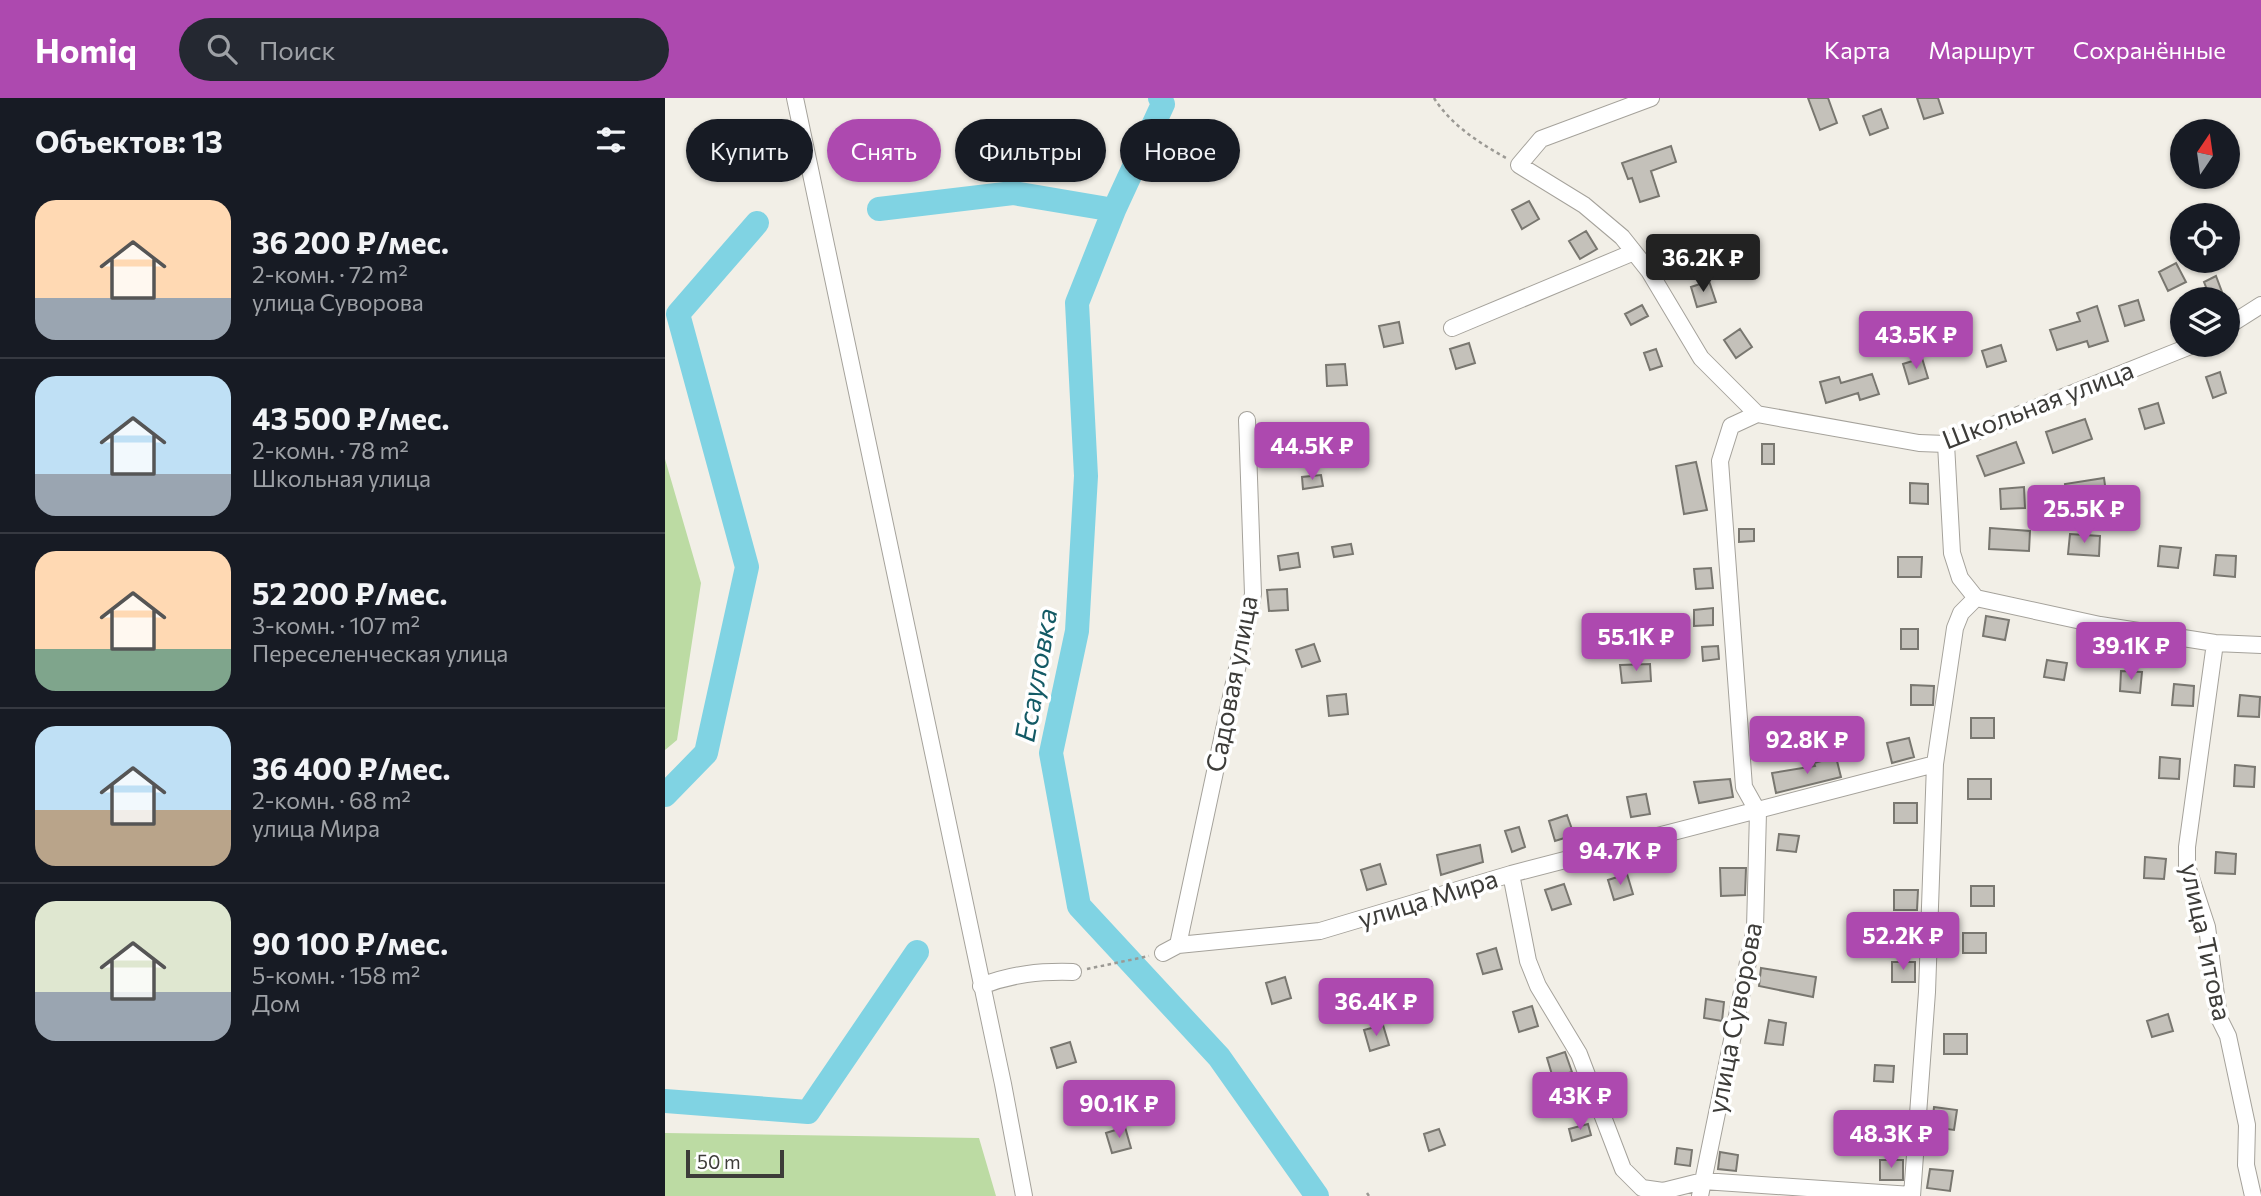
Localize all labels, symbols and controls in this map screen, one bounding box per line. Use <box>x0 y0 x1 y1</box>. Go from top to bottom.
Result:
search box <box>179 18 669 81</box>
text: Homiq <box>35 29 137 70</box>
icon: search <box>203 30 241 68</box>
text: Поиск <box>259 34 336 65</box>
text: Карта <box>1824 35 1890 64</box>
text: Маршрут <box>1928 35 2035 64</box>
text: Сохранённые <box>2073 35 2226 64</box>
chip: Купить <box>686 119 813 182</box>
chip: Снять <box>827 119 941 182</box>
chip: Фильтры <box>955 119 1106 182</box>
chip: Новое <box>1120 119 1240 182</box>
north arrow <box>2170 119 2240 189</box>
map controls <box>2170 119 2240 357</box>
icon: filters <box>592 121 630 159</box>
text: Объектов: 13 <box>35 122 223 159</box>
button: locate <box>2170 203 2240 273</box>
text: 36 200 ₽/мес. <box>252 223 449 260</box>
icon: home <box>91 228 175 312</box>
pin: 36.2K ₽ <box>1638 234 1768 294</box>
text: 36.2K ₽ <box>1662 243 1744 271</box>
text: 2-комн. · 72 m² <box>252 260 408 288</box>
button: layers <box>2170 287 2240 357</box>
text: улица Суворова <box>252 288 424 316</box>
pin: 43.5K ₽ <box>1851 312 1981 371</box>
text: 43.5K ₽ <box>1875 320 1957 348</box>
street label: Школьная улица <box>1937 353 2137 454</box>
text: 43 500 ₽/мес. <box>252 399 449 436</box>
icon: home <box>91 404 175 488</box>
pin: 44.5K ₽ <box>1247 422 1377 482</box>
text: 44.5K ₽ <box>1270 431 1354 459</box>
text: 2-комн. · 78 m² <box>252 436 409 464</box>
text: Школьная улица <box>252 464 431 492</box>
pin: 25.5K ₽ <box>2019 486 2149 545</box>
text: 25.5K ₽ <box>2043 494 2125 522</box>
text: 52 200 ₽/мес. <box>252 574 448 611</box>
icon: home <box>91 579 175 663</box>
street label: Садовая улица <box>1198 593 1263 775</box>
water label: Есауловка <box>1007 605 1063 744</box>
text: 3-комн. · 107 m² <box>252 611 420 639</box>
pin: 55.1K ₽ <box>1571 614 1701 673</box>
text: 55.1K ₽ <box>1598 622 1674 650</box>
pin: 39.1K ₽ <box>2066 622 2196 682</box>
text: 39.1K ₽ <box>2092 631 2170 659</box>
text: Переселенческая улица <box>252 639 508 667</box>
pin: 92.8K ₽ <box>1742 716 1872 776</box>
text: 92.8K ₽ <box>1766 725 1848 753</box>
text: 36 400 ₽/мес. <box>252 749 450 786</box>
icon: home <box>91 754 175 838</box>
text: 2-комн. · 68 m² <box>252 786 411 814</box>
text: улица Мира <box>252 814 380 842</box>
pin: 94.7K ₽ <box>1555 828 1685 887</box>
text: 94.7K ₽ <box>1579 836 1661 864</box>
street label: улица Титова <box>2176 860 2239 1023</box>
street label: улица Мира <box>1354 862 1501 934</box>
pin: 52.2K ₽ <box>1838 912 1968 972</box>
street label: улица Суворова <box>1700 919 1767 1116</box>
text: 52.2K ₽ <box>1862 921 1944 949</box>
text: 90 100 ₽/мес. <box>252 924 448 961</box>
icon: home <box>91 929 175 1013</box>
text: 5-комн. · 158 m² <box>252 961 420 989</box>
pin: 36.4K ₽ <box>1311 978 1441 1038</box>
text: 36.4K ₽ <box>1335 987 1417 1015</box>
text: Дом <box>252 989 300 1017</box>
pin: 43K ₽ <box>1531 1072 1629 1132</box>
pin: 90.1K ₽ <box>1054 1080 1184 1140</box>
text: 43K ₽ <box>1548 1081 1612 1109</box>
text: 90.1K ₽ <box>1079 1089 1159 1117</box>
pin: 48.3K ₽ <box>1826 1110 1956 1170</box>
text: 48.3K ₽ <box>1849 1119 1933 1147</box>
scale bar <box>686 1147 784 1179</box>
text: 50 m <box>697 1150 741 1173</box>

